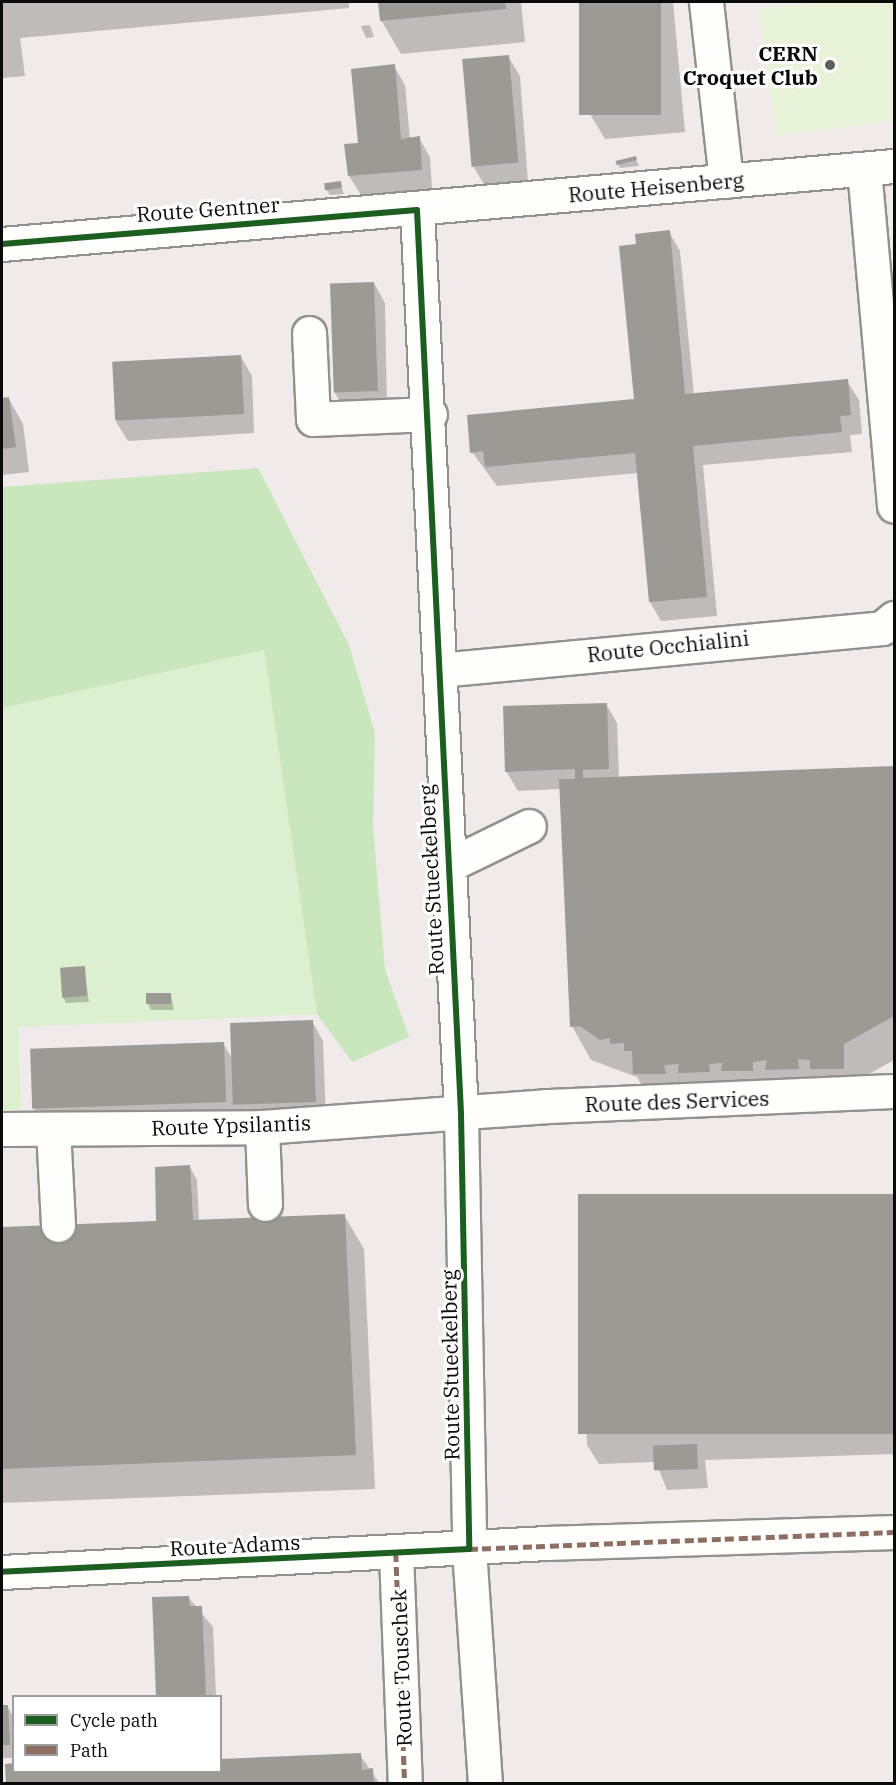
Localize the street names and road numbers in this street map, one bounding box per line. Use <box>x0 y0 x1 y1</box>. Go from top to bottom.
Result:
street label: Route Heisenberg <box>567 167 745 207</box>
street label: Route Gentner <box>136 191 280 227</box>
street label: Route Occhialini <box>586 625 750 667</box>
street label: Route Stueckelberg <box>413 784 449 976</box>
street label: Route des Services <box>584 1085 770 1117</box>
street label: Route Ypsilantis <box>151 1110 311 1140</box>
street label: Route Stueckelberg <box>436 1269 464 1461</box>
street label: Route Adams <box>169 1529 301 1561</box>
street label: Route Touschek <box>386 1589 416 1747</box>

